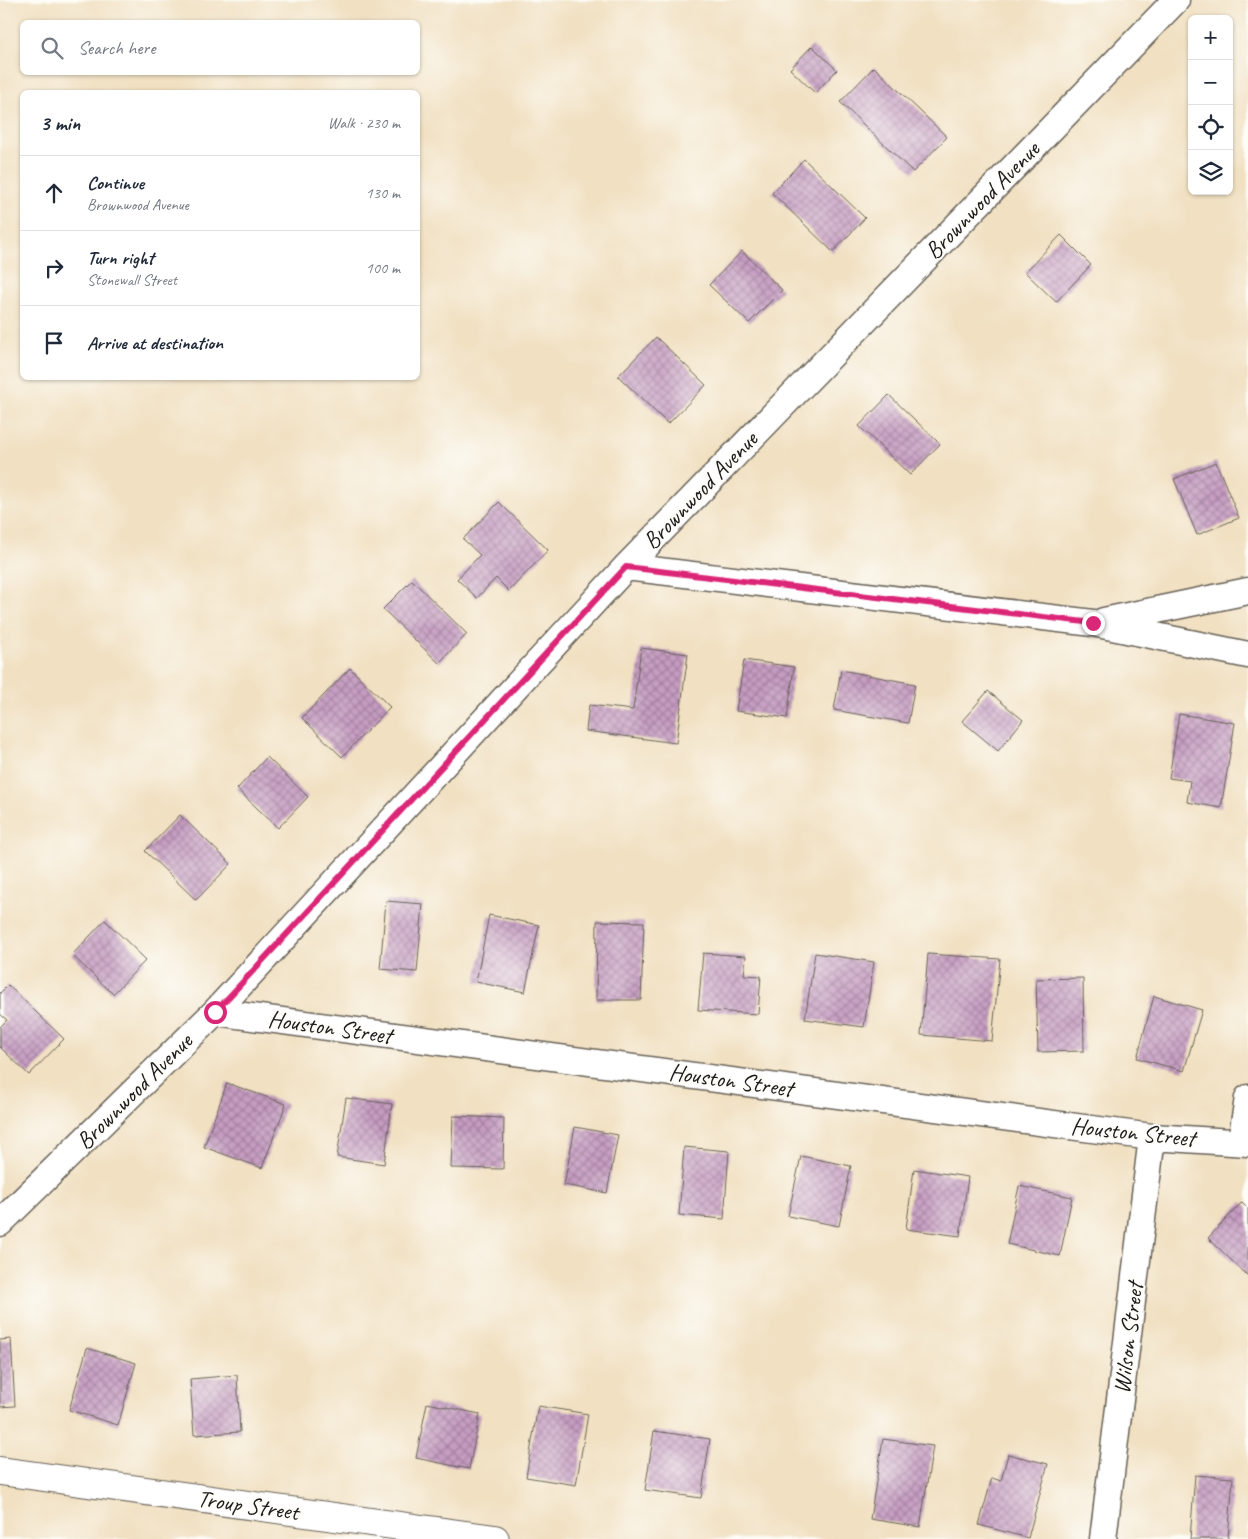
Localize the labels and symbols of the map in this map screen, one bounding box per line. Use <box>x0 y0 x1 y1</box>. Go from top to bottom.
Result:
street label: Brownwood Avenue <box>918 133 1047 265</box>
street label: Brownwood Avenue <box>636 423 765 555</box>
route end <box>1082 612 1105 635</box>
route start <box>204 1001 227 1024</box>
street label: Houston Street <box>266 1003 397 1051</box>
street label: Brownwood Avenue <box>69 1025 200 1156</box>
street label: Houston Street <box>667 1056 798 1104</box>
street label: Houston Street <box>1070 1111 1199 1154</box>
street label: Wilson Street <box>1106 1278 1150 1395</box>
street label: Troup Street <box>196 1483 302 1527</box>

